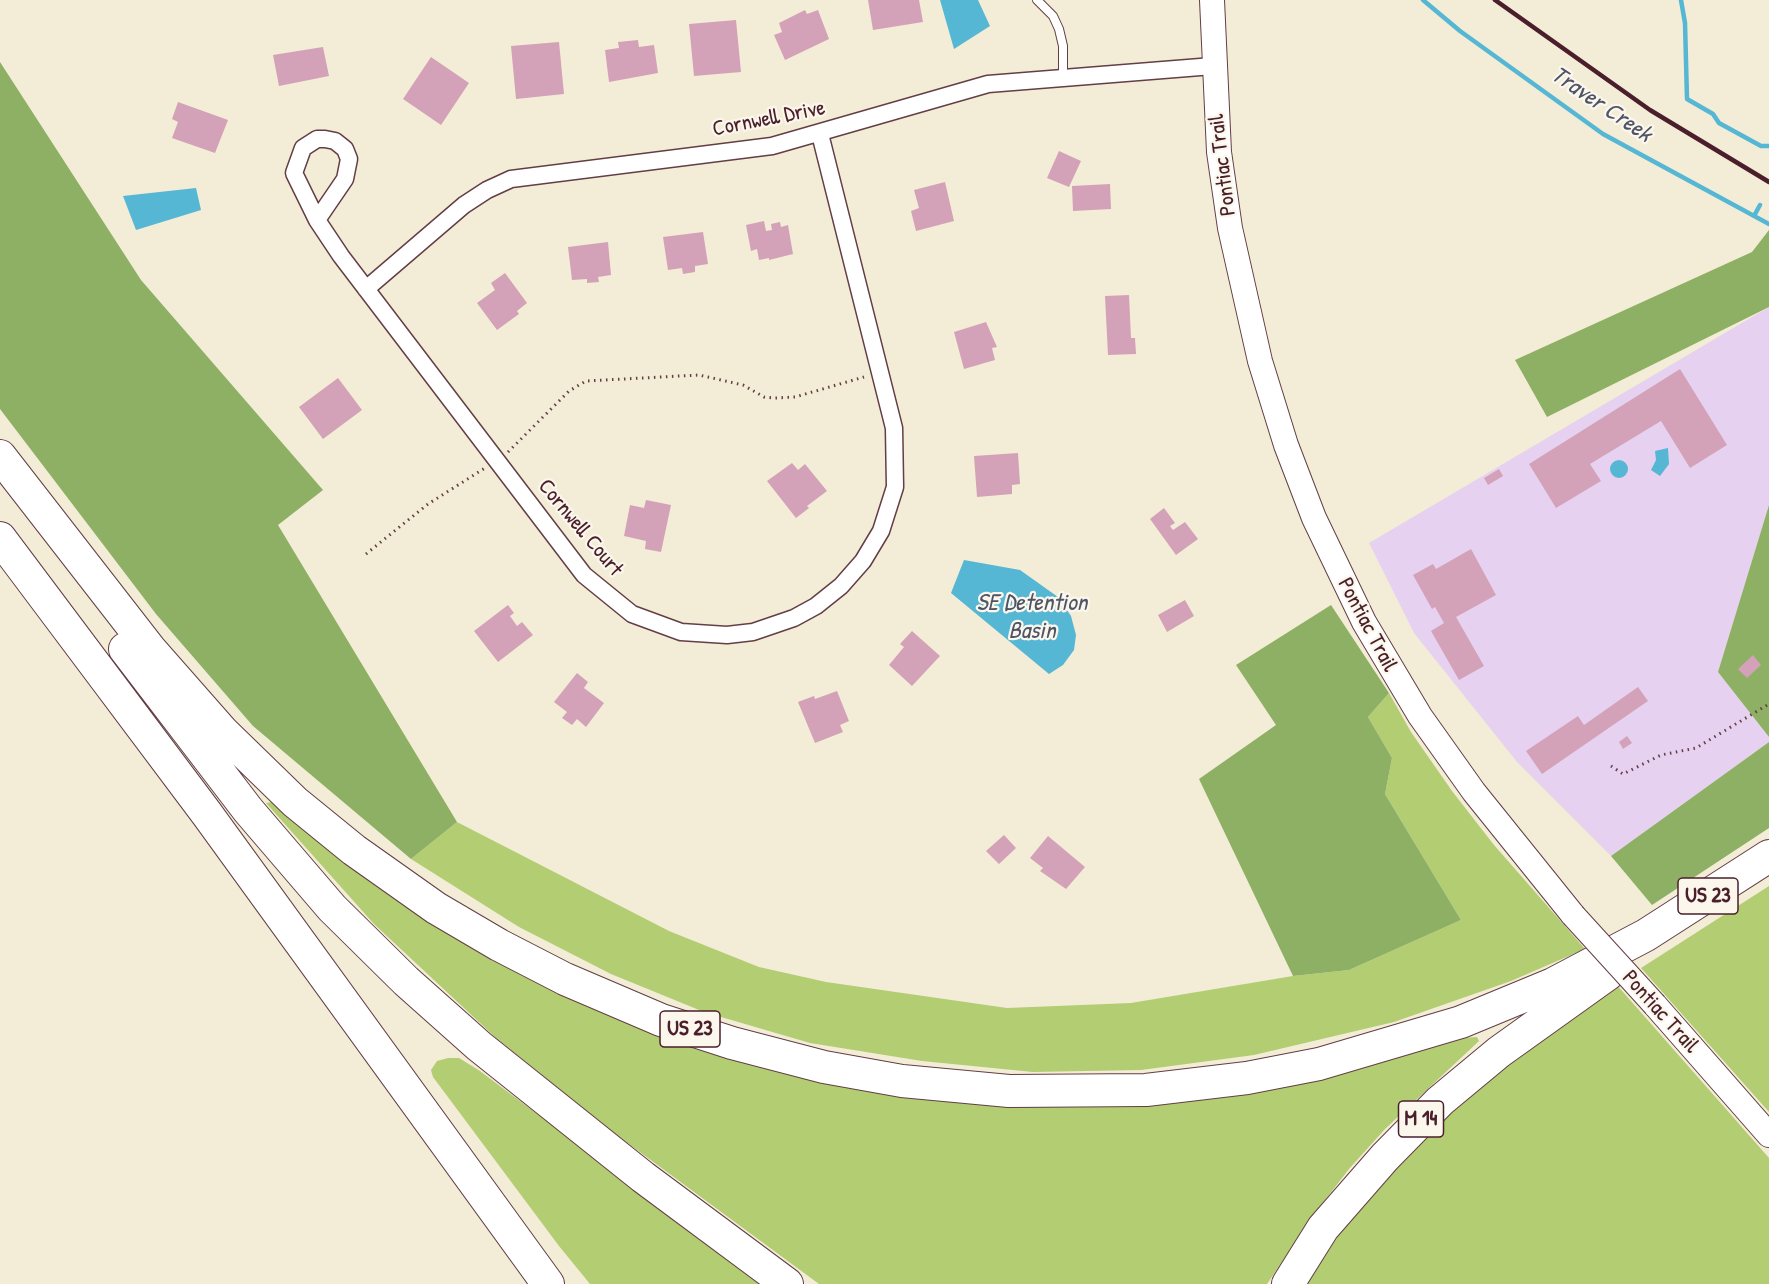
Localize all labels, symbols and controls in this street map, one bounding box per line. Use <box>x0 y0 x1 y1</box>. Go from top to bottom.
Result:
water label: Traver Creek <box>1545 61 1657 149</box>
street label: Cornwell Drive <box>710 95 828 143</box>
street label: Pontiac Trail <box>1204 113 1242 217</box>
street label: Cornwell Court <box>532 474 628 582</box>
street label: Pontiac Trail <box>1331 574 1403 676</box>
water label: SE Detention Basin <box>977 590 1087 646</box>
road number: US 23 <box>1678 878 1738 914</box>
street label: Pontiac Trail <box>1616 965 1704 1059</box>
road number: US 23 <box>660 1011 720 1047</box>
road number: M 14 <box>1398 1101 1444 1137</box>

